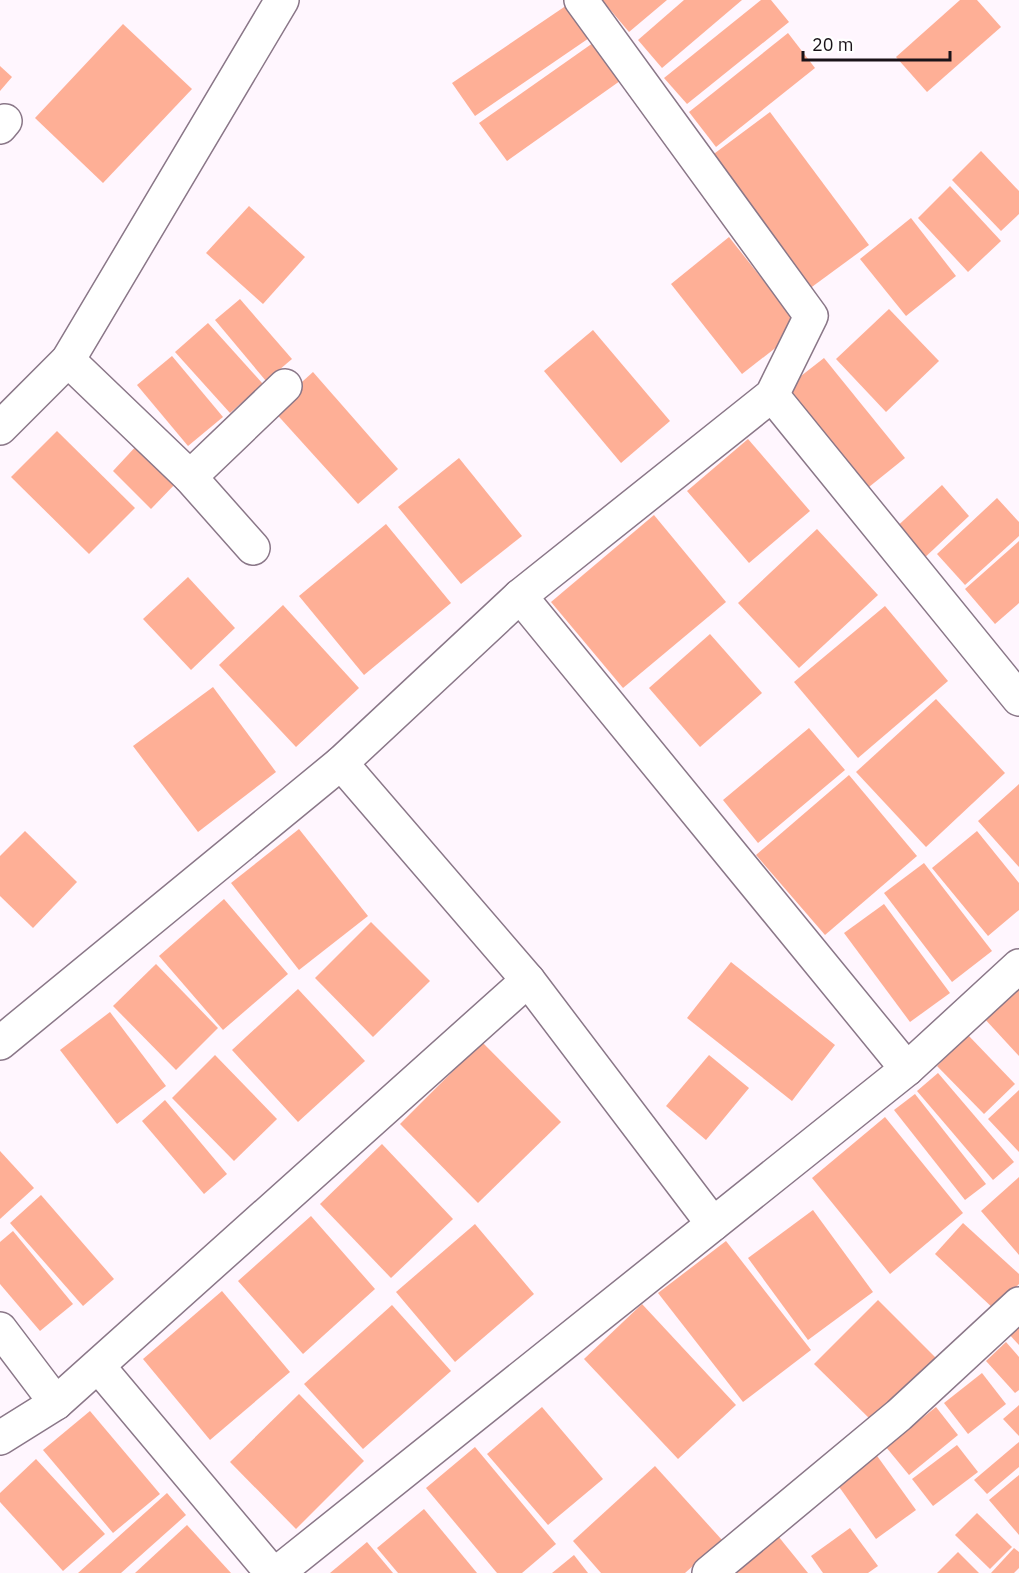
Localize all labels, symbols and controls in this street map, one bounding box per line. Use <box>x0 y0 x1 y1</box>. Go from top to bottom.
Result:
scale bar <box>803 24 950 62</box>
text: 20 m <box>812 33 854 56</box>

